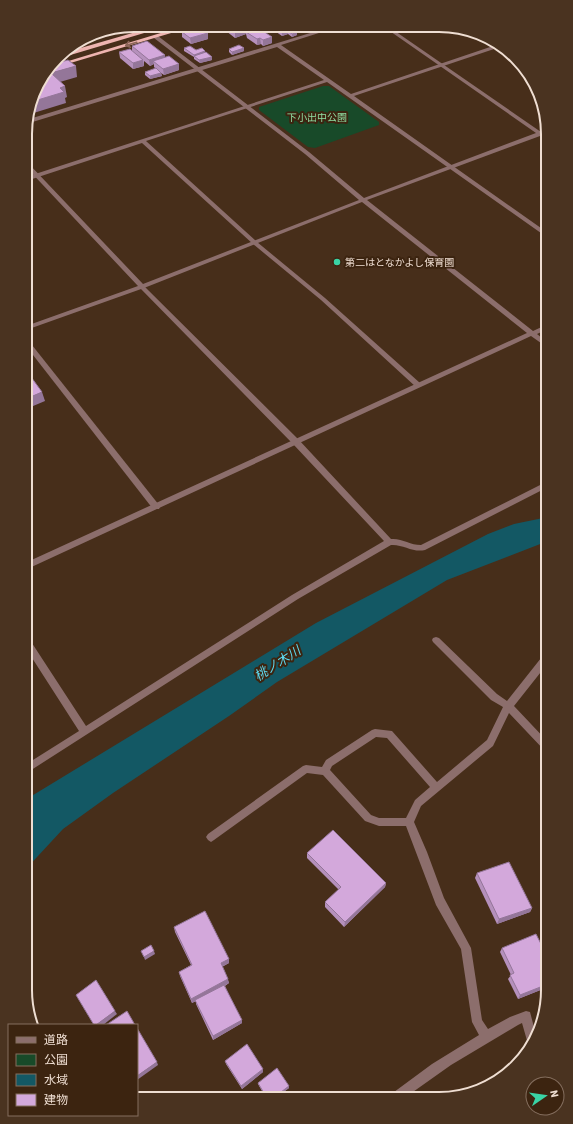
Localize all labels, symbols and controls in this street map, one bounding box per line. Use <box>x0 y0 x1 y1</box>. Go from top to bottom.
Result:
one-way arrow <box>124 41 137 48</box>
park label: 下小出中公園 <box>287 111 347 125</box>
place label: 第二はとなかよし保育園 <box>345 256 454 270</box>
marker: 第二はとなかよし保育園 <box>332 257 342 267</box>
water label: 桃ノ木川 <box>251 641 306 686</box>
legend <box>8 1024 138 1116</box>
text: 道路 <box>44 1032 68 1049</box>
text: 公園 <box>44 1052 68 1069</box>
text: 水域 <box>44 1072 68 1089</box>
north arrow <box>525 1076 565 1116</box>
text: N <box>546 1089 562 1099</box>
text: 建物 <box>44 1092 68 1109</box>

